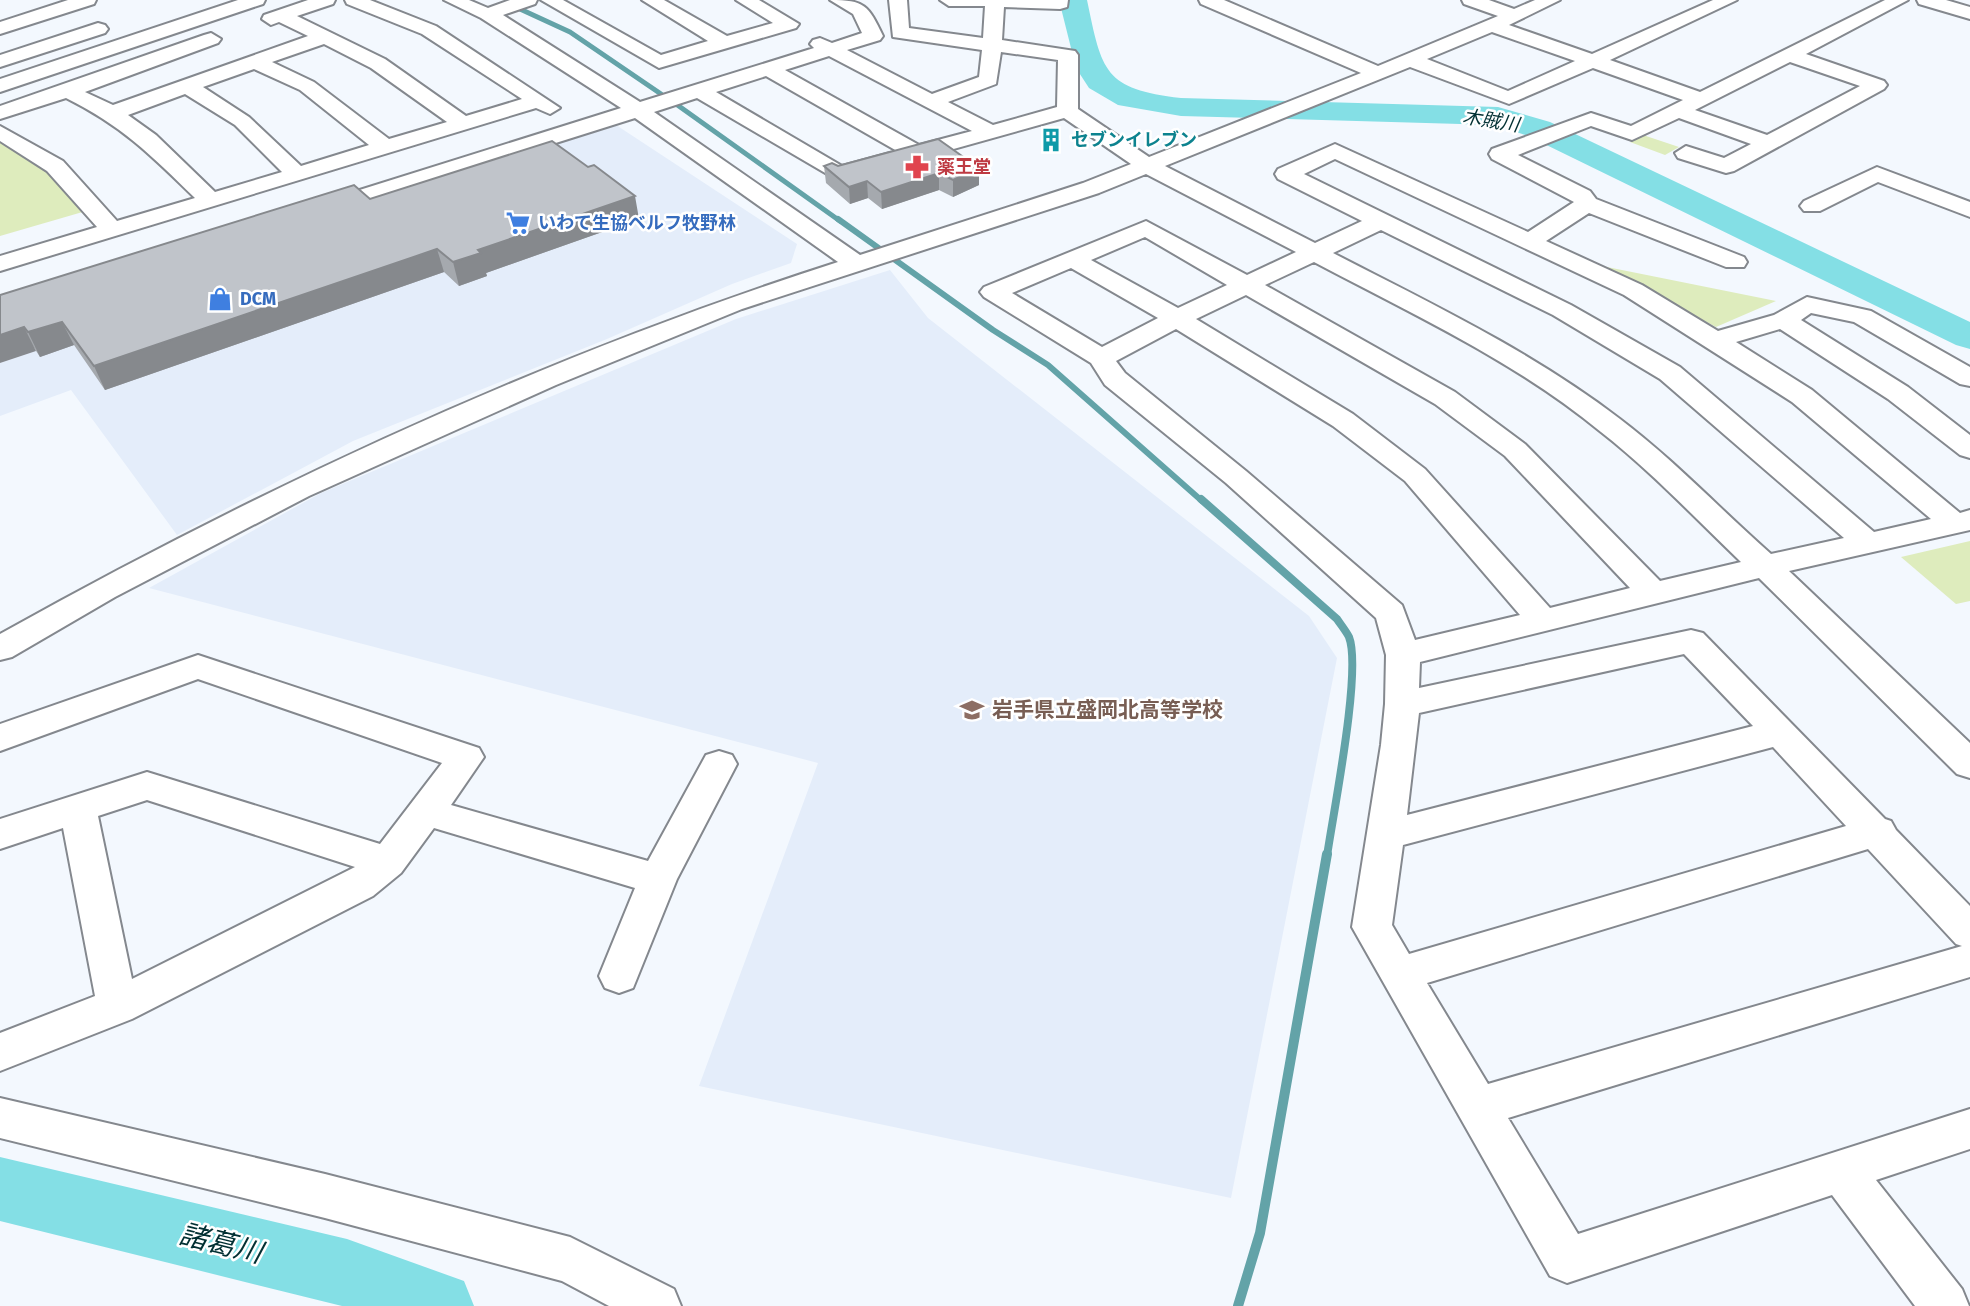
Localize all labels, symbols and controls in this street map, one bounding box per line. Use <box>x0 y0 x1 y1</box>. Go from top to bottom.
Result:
water label: 木賊川 <box>1461 105 1523 137</box>
building icon: セブンイレブン <box>1037 126 1065 154</box>
place label: セブンイレブン <box>1071 129 1197 151</box>
pharmacy icon: 薬王堂 <box>903 153 931 181</box>
place label: 薬王堂 <box>937 156 991 178</box>
supermarket icon: いわて生協ベルフ牧野林 <box>504 209 532 237</box>
place label: いわて生協ベルフ牧野林 <box>538 212 736 234</box>
shop icon: DCM <box>206 285 234 313</box>
place label: DCM <box>240 288 276 310</box>
school or university icon: 岩手県立盛岡北高等学校 <box>958 696 986 724</box>
place label: 岩手県立盛岡北高等学校 <box>992 697 1223 723</box>
water label: 諸葛川 <box>176 1217 269 1270</box>

